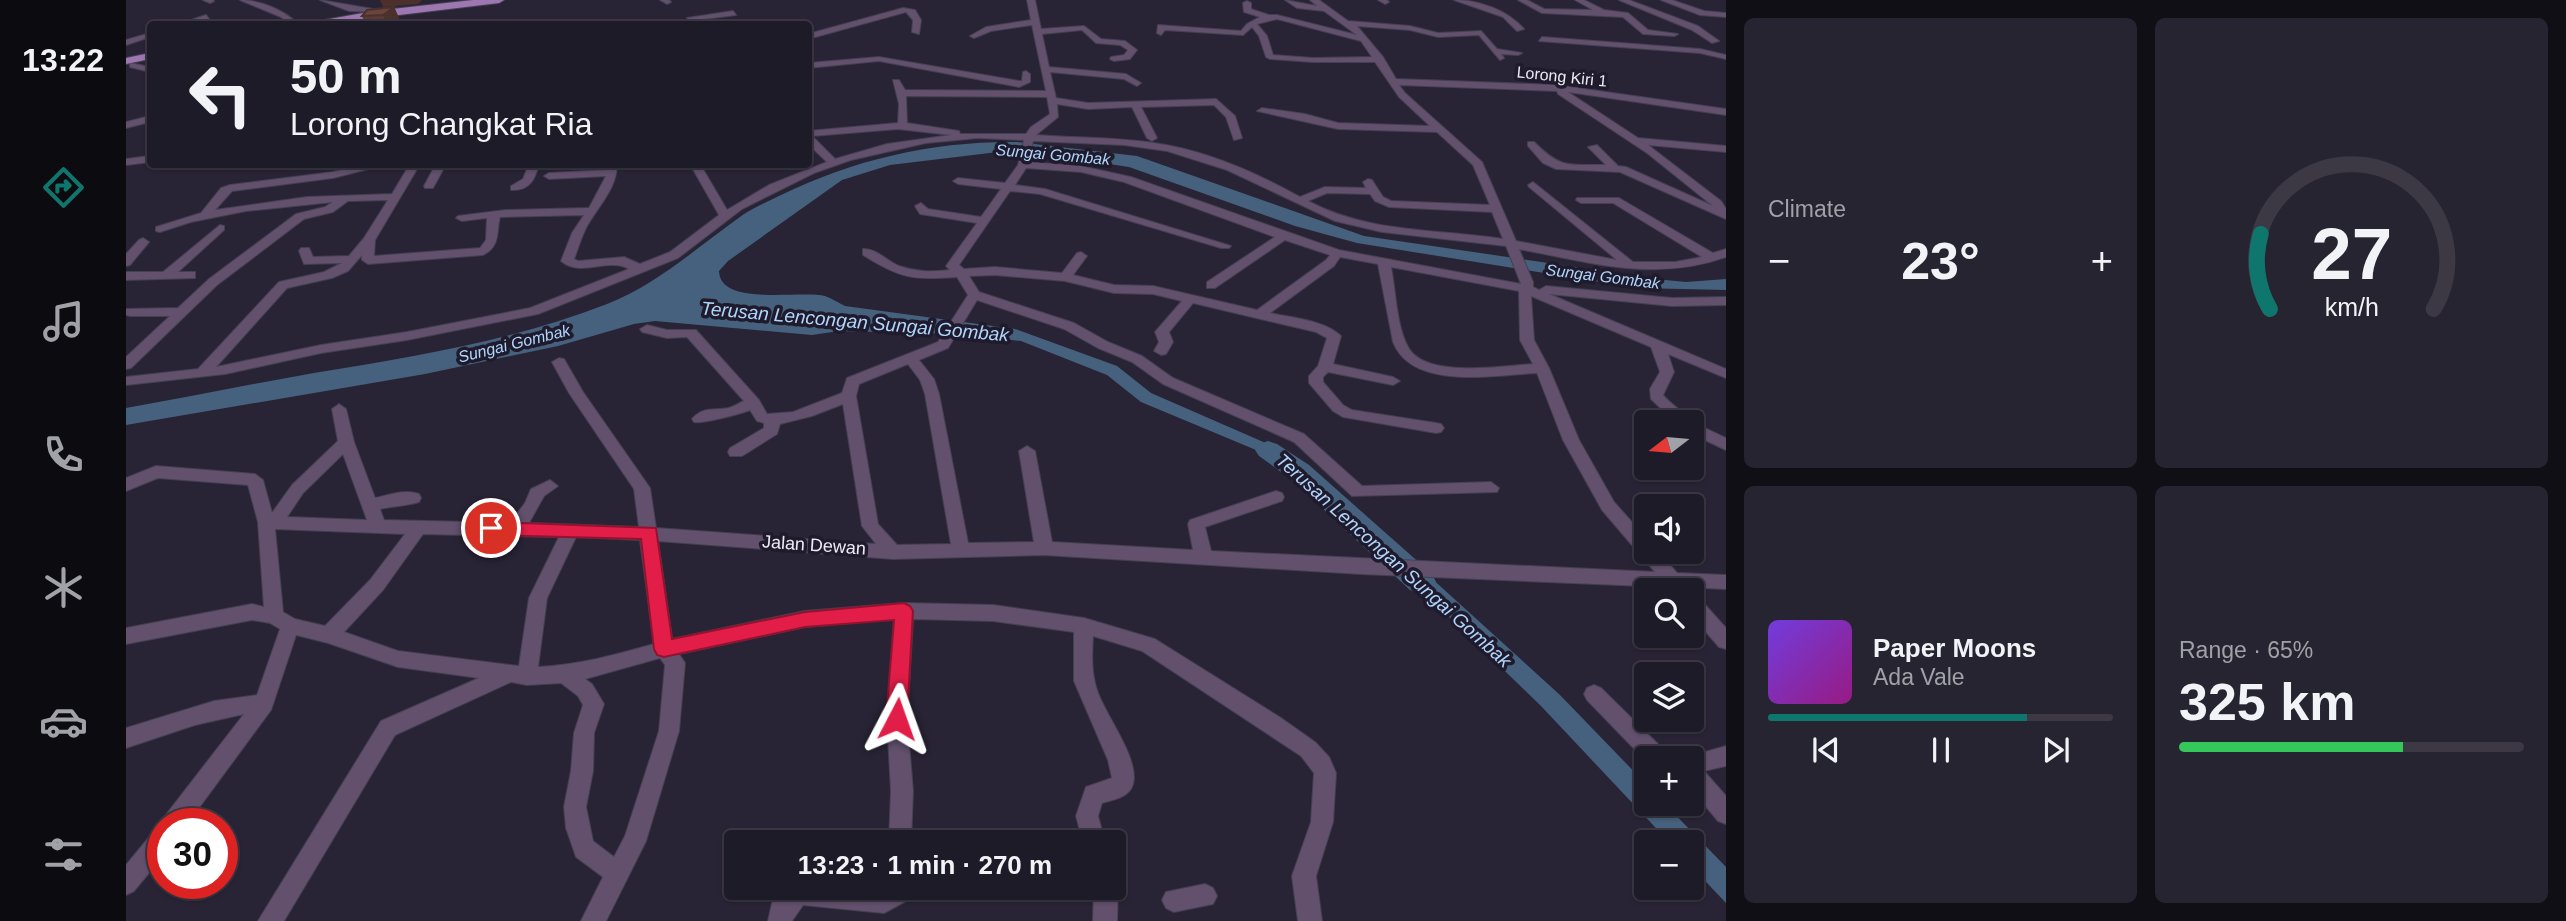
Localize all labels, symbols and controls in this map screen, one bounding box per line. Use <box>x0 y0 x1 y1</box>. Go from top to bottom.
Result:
text: 13:22 <box>22 42 104 78</box>
icon: left <box>175 49 266 140</box>
text: 50 m <box>290 49 402 103</box>
street label: Lorong Kiri 1 <box>1516 63 1608 90</box>
text: Lorong Changkat Ria <box>290 106 592 142</box>
water label: Sungai Gombak <box>995 141 1112 168</box>
icon: directions <box>39 163 88 212</box>
text: Climate <box>1768 196 1846 222</box>
text: 27 <box>2311 213 2392 294</box>
text: 23° <box>1901 232 1980 290</box>
text: − <box>1768 240 1790 282</box>
text: + <box>2091 240 2113 282</box>
water label: Sungai Gombak <box>1545 261 1662 292</box>
text: km/h <box>2324 293 2379 321</box>
icon: music <box>39 297 88 346</box>
water label: Terusan Lencongan Sungai Gombak <box>700 298 1011 346</box>
water label: Sungai Gombak <box>456 321 573 366</box>
north arrow <box>1634 410 1704 480</box>
map controls <box>1634 410 1704 900</box>
icon: phone <box>39 430 88 479</box>
water label: Terusan Lencongan Sungai Gombak <box>1272 449 1517 672</box>
button: sound <box>1634 494 1704 564</box>
pin <box>461 498 521 558</box>
icon: arrive <box>472 509 510 547</box>
street label: Jalan Dewan <box>761 531 867 559</box>
icon: climate <box>39 563 88 612</box>
button: search <box>1634 578 1704 648</box>
text: Paper Moons <box>1873 633 2036 663</box>
text: Range · 65% <box>2179 637 2313 663</box>
button: layers <box>1634 662 1704 732</box>
text: Ada Vale <box>1873 664 1965 690</box>
text: 325 km <box>2179 673 2355 731</box>
position arrow <box>860 682 934 756</box>
icon: car <box>39 697 88 746</box>
icon: previous <box>1807 731 1845 769</box>
icon: pause <box>1922 731 1960 769</box>
icon: next <box>2037 731 2075 769</box>
button: + <box>1634 746 1704 816</box>
speed limit sign: 30 <box>147 808 238 899</box>
icon: filters <box>39 830 88 879</box>
button: − <box>1634 830 1704 900</box>
text: 13:23 · 1 min · 270 m <box>798 850 1052 880</box>

